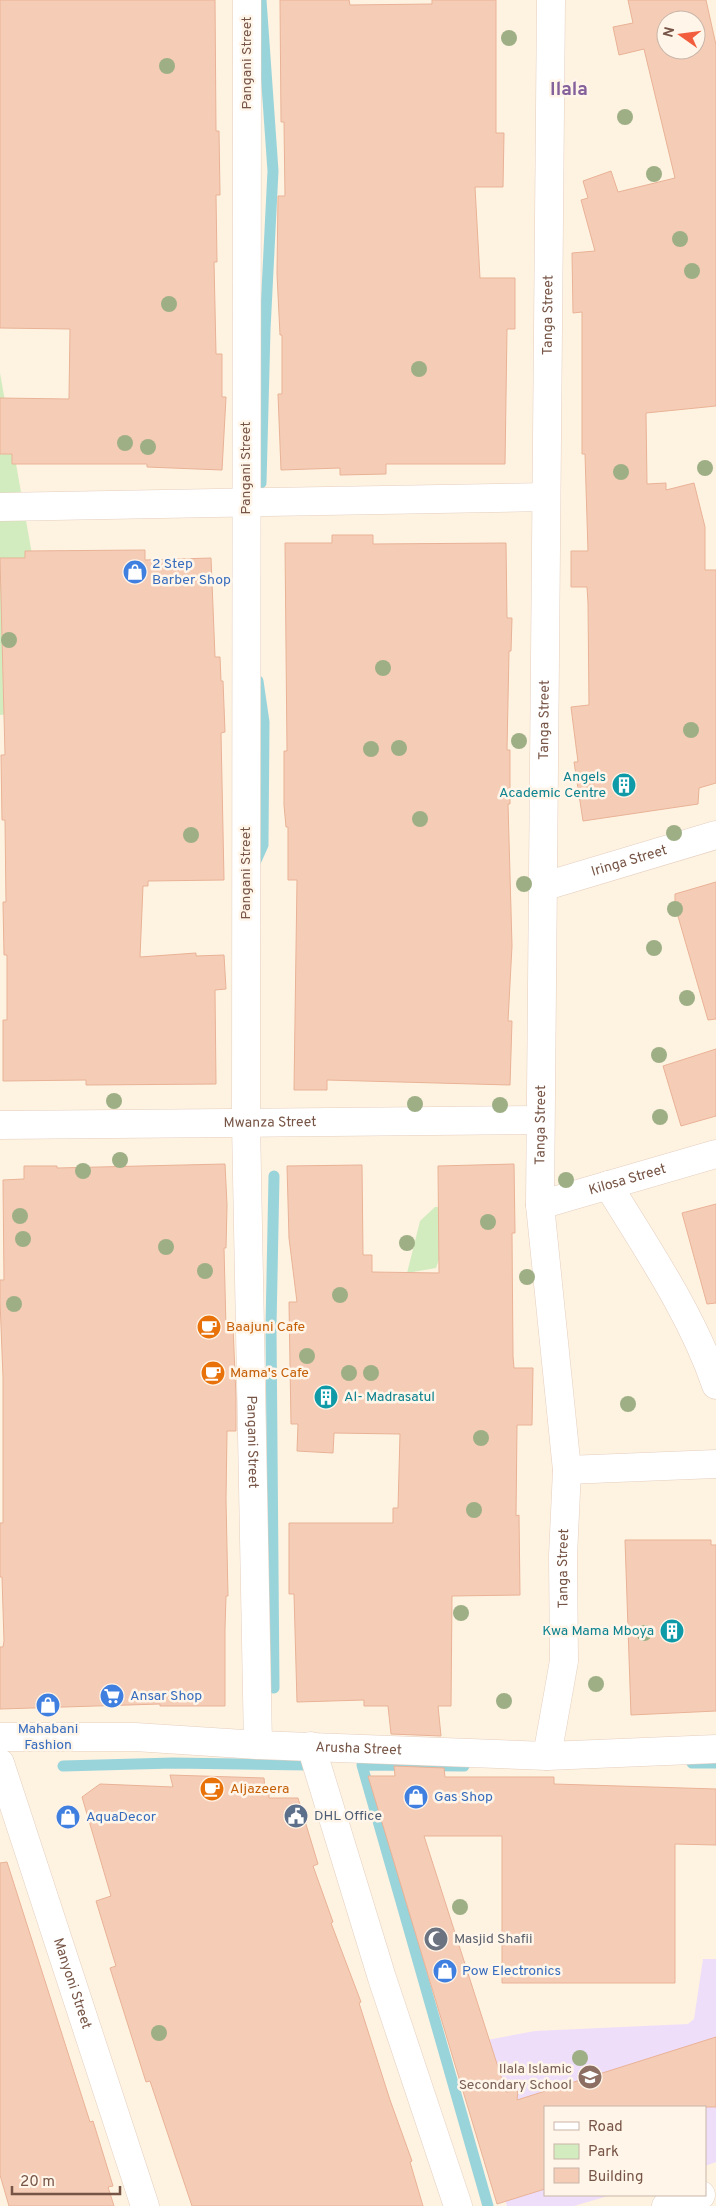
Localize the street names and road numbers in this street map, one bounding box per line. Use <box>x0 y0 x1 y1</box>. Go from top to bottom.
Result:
street label: Pangani Street <box>239 17 256 109</box>
street label: Tanga Street <box>539 275 557 355</box>
street label: Pangani Street <box>238 422 255 514</box>
street label: Tanga Street <box>536 680 553 760</box>
street label: Pangani Street <box>238 827 255 919</box>
street label: Iringa Street <box>589 842 669 880</box>
street label: Tanga Street <box>532 1085 550 1165</box>
street label: Mwanza Street <box>223 1114 317 1131</box>
street label: Kilosa Street <box>587 1160 668 1199</box>
street label: Pangani Street <box>243 1395 262 1489</box>
street label: Tanga Street <box>554 1528 573 1609</box>
street label: Arusha Street <box>315 1739 402 1759</box>
street label: Manyoni Street <box>49 1936 95 2031</box>

